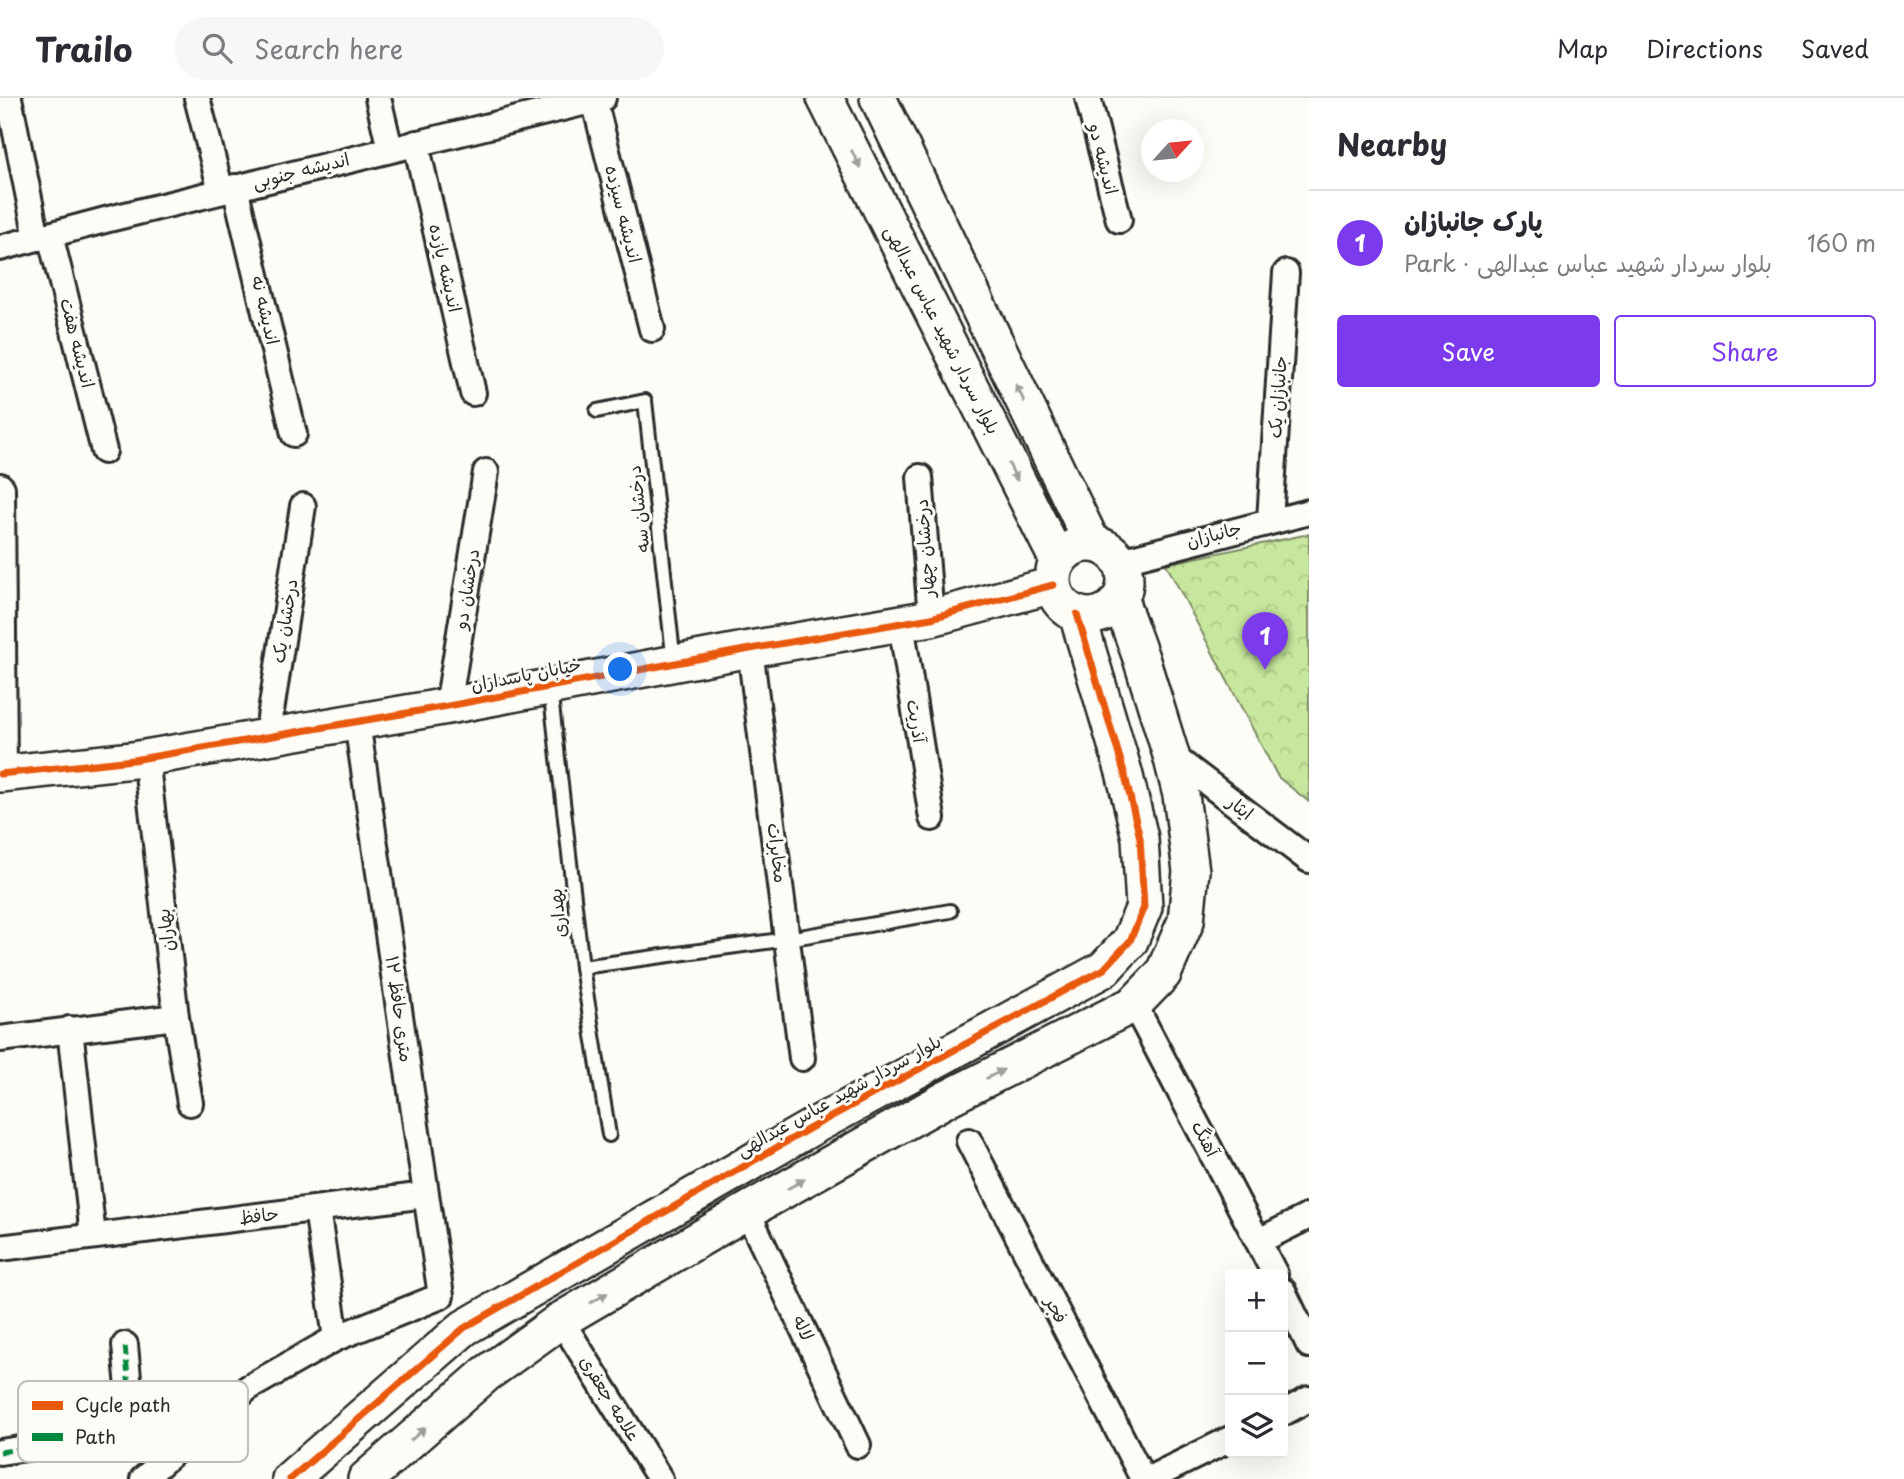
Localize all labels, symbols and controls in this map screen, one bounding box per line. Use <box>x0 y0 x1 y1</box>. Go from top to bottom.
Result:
search box <box>174 17 664 80</box>
text: Trailo <box>35 23 132 73</box>
icon: search <box>198 29 236 67</box>
text: Search here <box>254 29 403 68</box>
text: Map <box>1557 30 1608 66</box>
text: Directions <box>1646 30 1763 66</box>
text: Saved <box>1801 30 1869 66</box>
street label: اندیشه دو <box>1082 118 1126 197</box>
north arrow <box>1141 119 1204 182</box>
text: Nearby <box>1337 121 1447 166</box>
street label: اندیشه جنوبی <box>249 144 352 195</box>
one-way arrow <box>850 149 861 169</box>
street label: اندیشه سیزده <box>599 162 650 265</box>
text: پارک جانبازان <box>1404 201 1543 240</box>
street label: بلوار سردار شهید عباس عبدالهی <box>879 220 1008 438</box>
street label: اندیشه یازده <box>423 221 470 315</box>
text: 1 <box>1355 225 1366 260</box>
text: 160 m <box>1807 225 1876 260</box>
text: Park · بلوار سردار شهید عباس عبدالهی <box>1404 245 1772 280</box>
street label: اندیشه نه <box>245 272 288 347</box>
street label: اندیشه هفت <box>54 295 103 390</box>
button: Save <box>1337 315 1600 387</box>
button: Share <box>1614 315 1876 387</box>
street label: جانبازان یک <box>1260 355 1293 439</box>
one-way arrow <box>1014 383 1025 403</box>
one-way arrow <box>1007 462 1018 482</box>
street label: درخشان سه <box>620 464 656 554</box>
street label: درخشان چهار <box>907 498 941 600</box>
street label: جانبازان <box>1183 513 1244 554</box>
street label: درخشان دو <box>446 547 485 633</box>
street label: درخشان یک <box>264 577 304 665</box>
pin: 1 <box>1242 612 1288 670</box>
street label: خیابان پاسداران <box>468 650 583 697</box>
your location <box>603 652 637 686</box>
street label: آذریت <box>901 697 934 746</box>
street label: ایثار <box>1220 787 1260 826</box>
street label: مخابرات <box>761 821 796 884</box>
street label: بهداری <box>540 887 573 939</box>
street label: بهاران <box>148 907 181 953</box>
street label: ۱۲ متری حافظ <box>380 954 421 1064</box>
street label: بلوار سردار شهید عباس عبدالهی <box>731 1027 946 1162</box>
one-way arrow <box>985 1068 1005 1079</box>
street label: آهنگ <box>1186 1115 1228 1162</box>
one-way arrow <box>786 1178 806 1190</box>
street label: حافظ <box>238 1199 280 1230</box>
map controls <box>1225 1269 1288 1458</box>
button: + <box>1225 1269 1288 1332</box>
street label: فجر <box>1038 1289 1075 1327</box>
one-way arrow <box>589 1292 609 1304</box>
street label: لاله <box>787 1310 822 1345</box>
button: − <box>1225 1332 1288 1395</box>
street label: علامه جعفری <box>574 1350 649 1447</box>
legend <box>18 1381 248 1462</box>
text: Cycle path <box>75 1390 171 1418</box>
button: layers <box>1225 1395 1288 1458</box>
text: Path <box>75 1422 116 1450</box>
one-way arrow <box>409 1427 426 1442</box>

